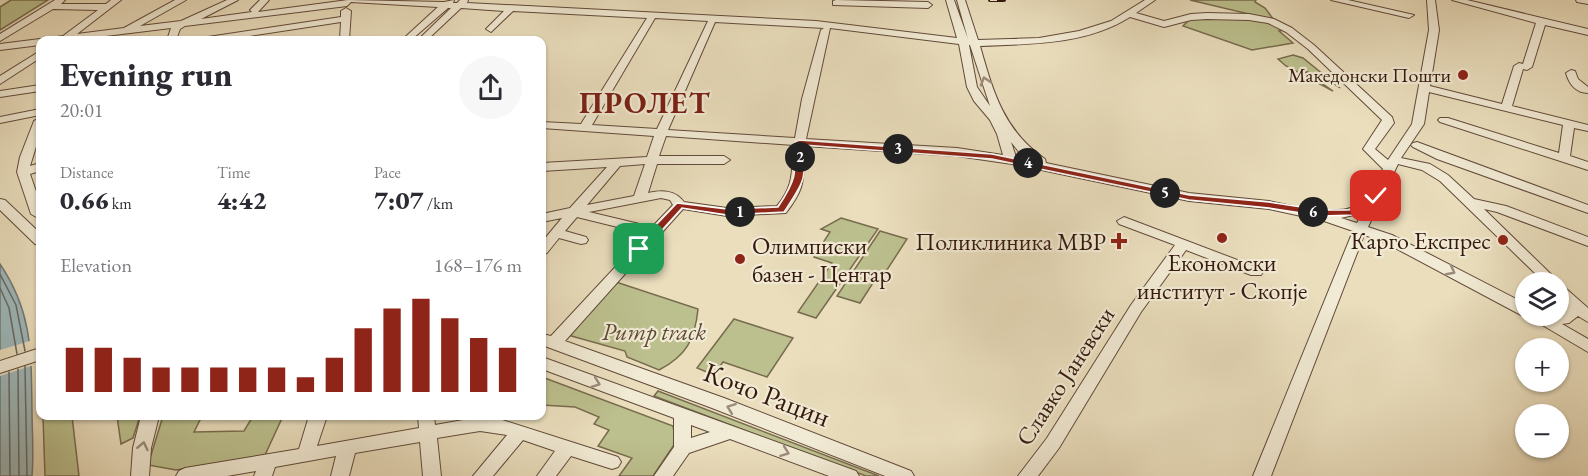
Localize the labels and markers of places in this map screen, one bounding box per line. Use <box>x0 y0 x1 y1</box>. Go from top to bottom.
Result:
place label: Македонски Пошти <box>1288 62 1451 88</box>
marker: Македонски Пошти <box>1456 68 1470 82</box>
pin: 3 <box>883 134 913 164</box>
pin: 2 <box>785 142 815 172</box>
pin: 4 <box>1013 148 1043 178</box>
pin <box>1350 170 1401 221</box>
pin: 5 <box>1150 178 1180 208</box>
pin: 1 <box>725 197 755 227</box>
pin: 6 <box>1298 197 1328 227</box>
pin <box>613 223 664 274</box>
place label: Карго Експрес <box>1351 225 1491 256</box>
place label: Поликлиника МВР <box>915 226 1106 257</box>
place label: Олимписки базен - Центар <box>752 230 892 289</box>
marker: Економски институт - Скопје <box>1215 231 1229 245</box>
marker: Поликлиника МВР <box>1110 232 1128 250</box>
marker: Карго Експрес <box>1496 233 1510 247</box>
place label: Економски институт - Скопје <box>1137 247 1307 306</box>
marker: Олимписки базен - Центар <box>733 252 747 266</box>

